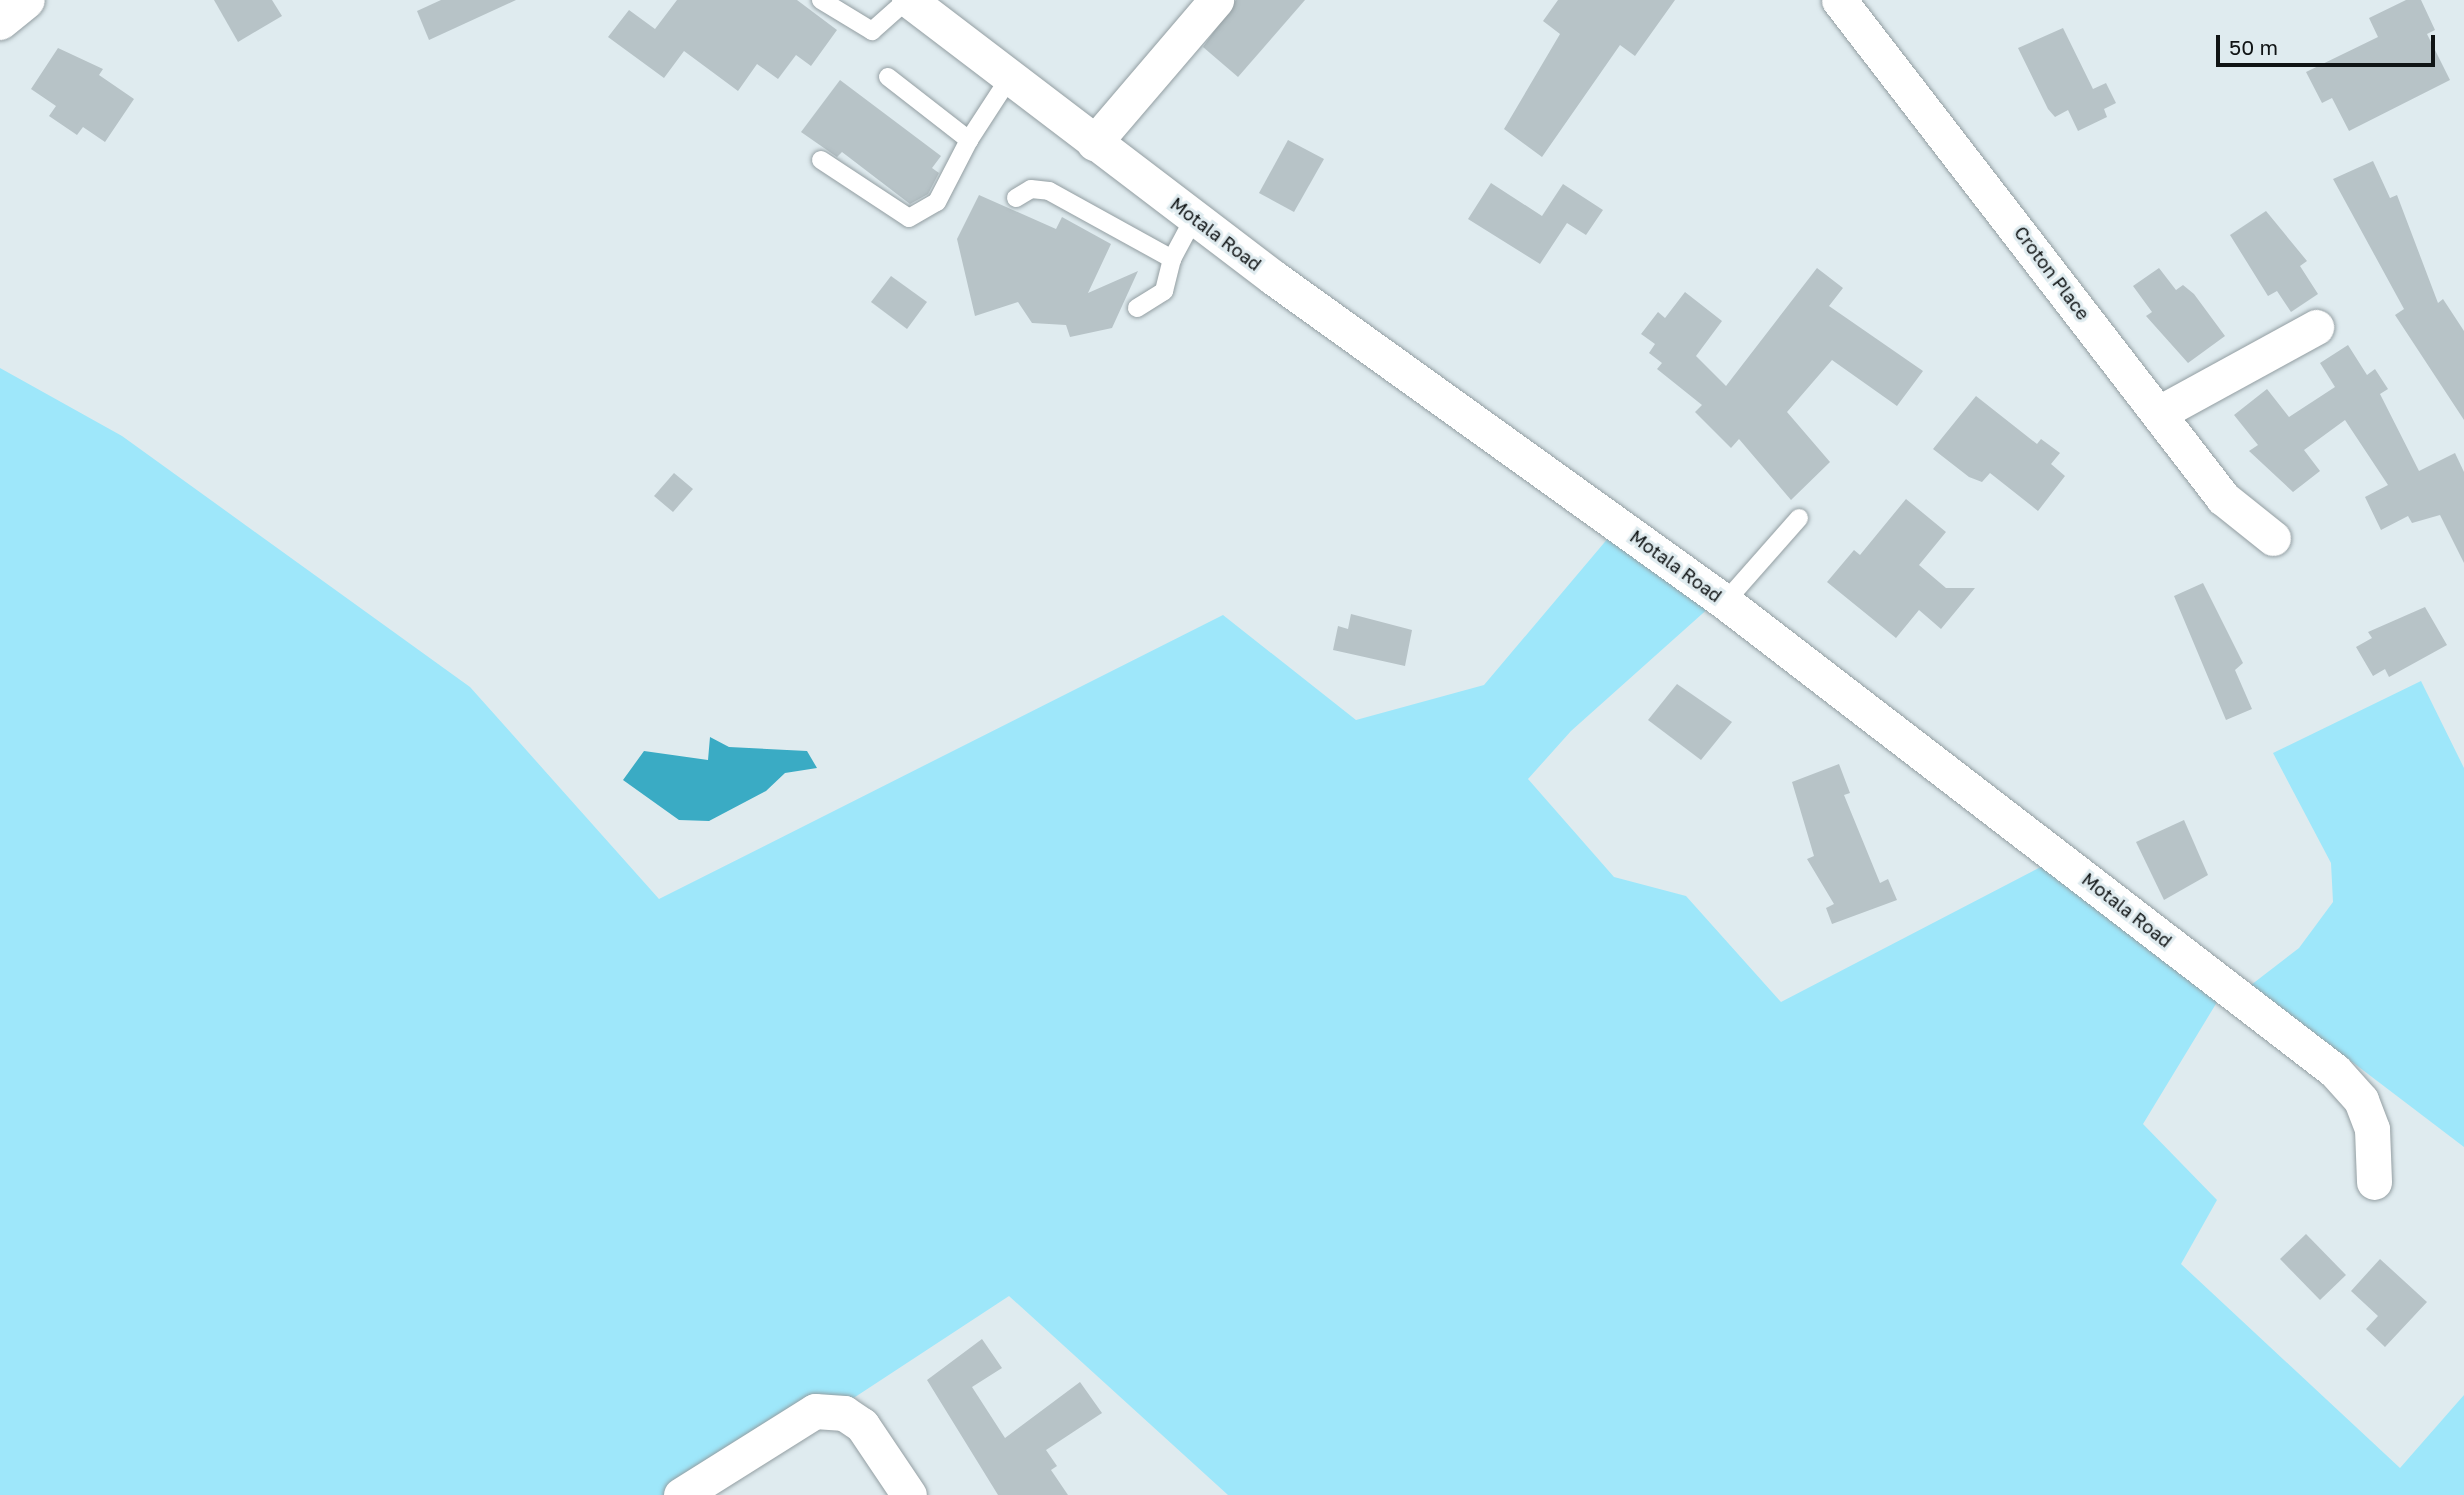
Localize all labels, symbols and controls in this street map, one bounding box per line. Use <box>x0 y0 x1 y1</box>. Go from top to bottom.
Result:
scale bar <box>2219 21 2438 65</box>
text: 50 m <box>2229 34 2278 60</box>
street label: Motala Road <box>1166 193 1266 275</box>
street label: Croton Place <box>2010 222 2094 324</box>
street label: Motala Road <box>1626 525 1726 607</box>
street label: Motala Road <box>2078 868 2176 952</box>

